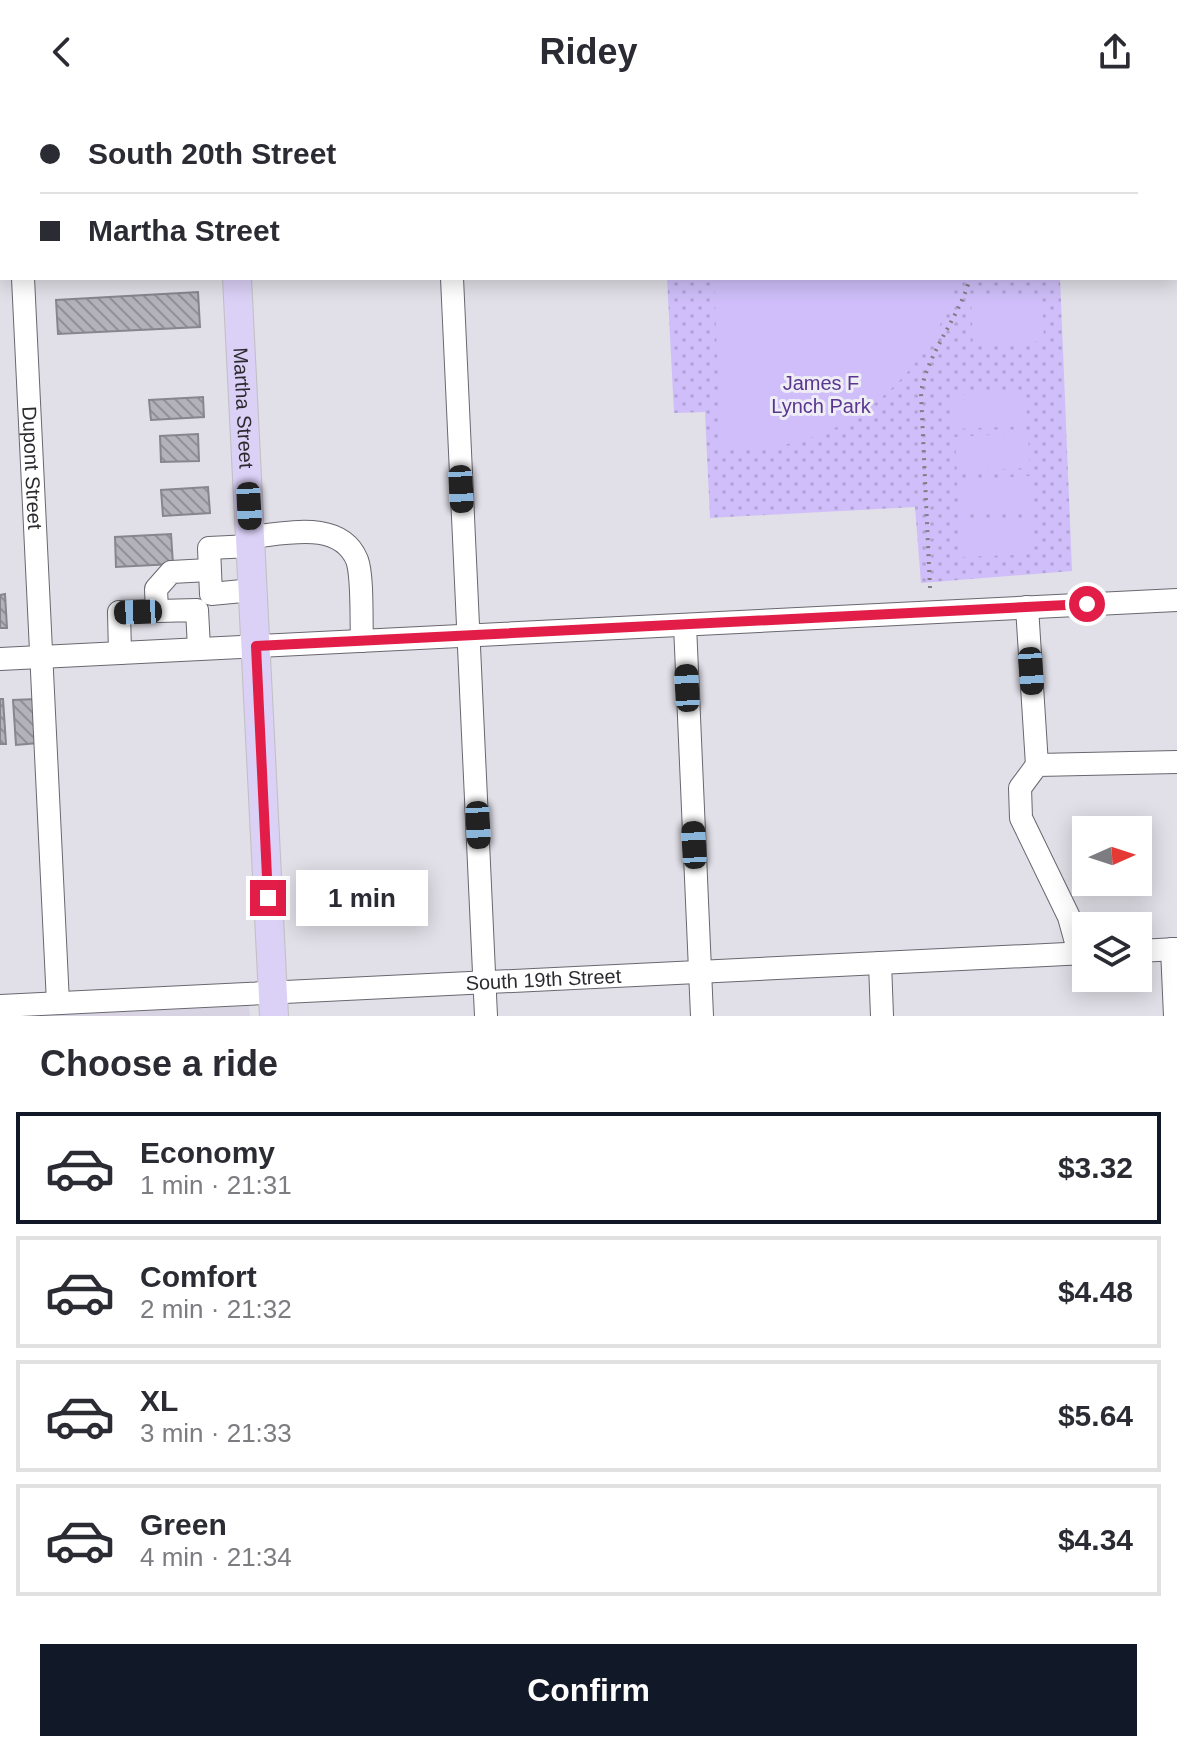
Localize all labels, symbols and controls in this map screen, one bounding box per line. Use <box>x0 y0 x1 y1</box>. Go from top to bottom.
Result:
icon: back <box>40 30 84 74</box>
icon: share <box>1093 30 1137 74</box>
text: Ridey <box>539 31 638 72</box>
text: South 20th Street <box>88 137 336 170</box>
text: Martha Street <box>88 214 280 247</box>
street label: Martha Street <box>229 347 258 469</box>
park label: James F Lynch Park <box>771 372 872 417</box>
street label: Dupont Street <box>18 406 46 530</box>
car <box>448 464 474 514</box>
car <box>236 481 262 531</box>
route start <box>1069 586 1105 622</box>
car <box>114 599 162 625</box>
car <box>1017 646 1045 696</box>
car <box>674 663 700 713</box>
car <box>465 800 491 850</box>
north arrow <box>1072 816 1152 896</box>
map controls <box>1072 816 1152 992</box>
car <box>681 820 707 870</box>
callout: 1 min <box>296 870 428 926</box>
route end <box>250 880 286 916</box>
text: 1 min <box>328 883 396 913</box>
button: layers <box>1072 912 1152 992</box>
street label: South 19th Street <box>465 965 622 994</box>
text: Choose a ride <box>40 1043 278 1084</box>
icon: car <box>44 1132 116 1204</box>
text: Economy <box>140 1136 275 1169</box>
text: $3.32 <box>1058 1151 1133 1184</box>
text: 1 min · 21:31 <box>140 1170 292 1200</box>
icon: car <box>44 1256 116 1328</box>
text: Comfort <box>140 1260 257 1293</box>
text: $4.48 <box>1058 1275 1133 1308</box>
text: 2 min · 21:32 <box>140 1294 292 1324</box>
icon: car <box>44 1380 116 1452</box>
text: XL <box>140 1384 178 1417</box>
text: $5.64 <box>1058 1399 1133 1432</box>
text: 3 min · 21:33 <box>140 1418 292 1448</box>
icon: car <box>44 1504 116 1576</box>
text: Green <box>140 1508 227 1541</box>
text: $4.34 <box>1058 1523 1133 1556</box>
text: 4 min · 21:34 <box>140 1542 292 1572</box>
button: Confirm <box>40 1644 1137 1736</box>

